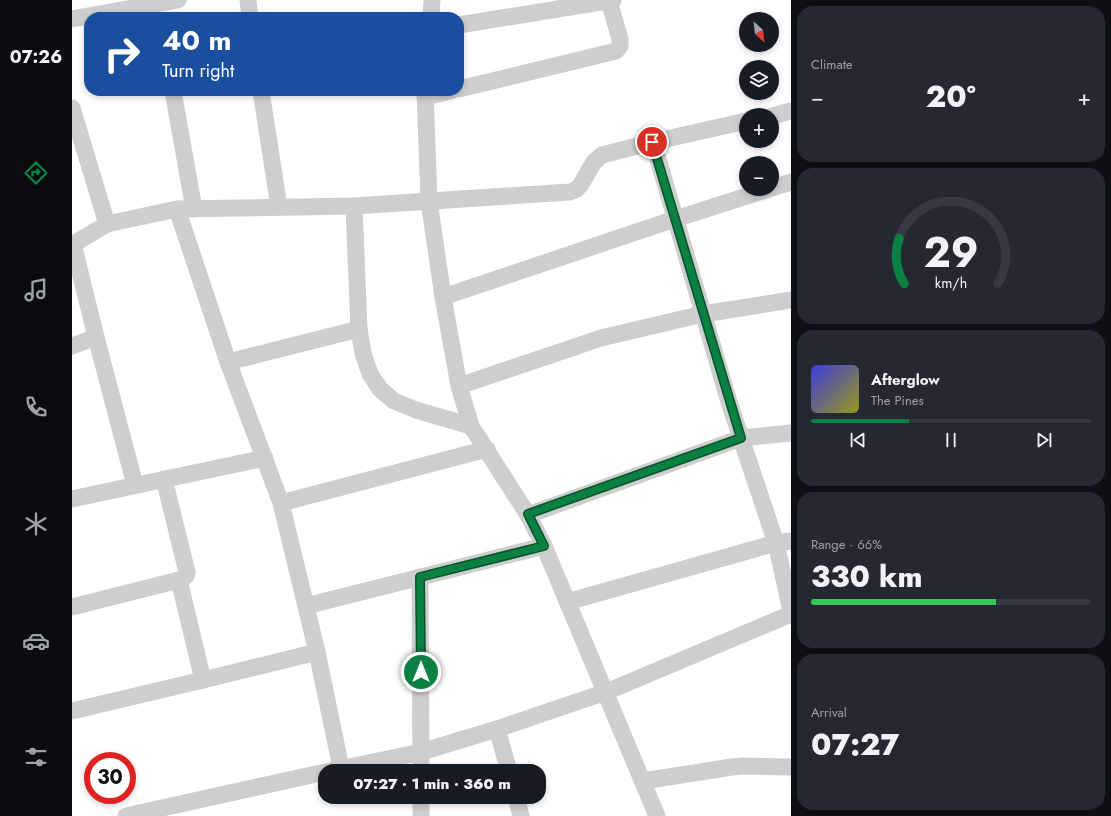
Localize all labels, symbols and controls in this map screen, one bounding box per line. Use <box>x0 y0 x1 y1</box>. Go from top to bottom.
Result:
north arrow <box>739 12 779 52</box>
map controls <box>739 12 779 196</box>
text: 40 m <box>162 20 231 61</box>
icon: right <box>96 28 148 80</box>
text: 07:26 <box>10 44 62 70</box>
text: Climate <box>811 55 852 74</box>
text: Turn right <box>162 58 234 84</box>
button: layers <box>739 60 779 100</box>
text: 20° <box>926 75 976 118</box>
text: − <box>811 81 824 113</box>
text: + <box>1077 81 1091 113</box>
button: + <box>739 108 779 148</box>
pin <box>635 125 669 159</box>
icon: arrive <box>641 131 663 153</box>
button: − <box>739 156 779 196</box>
icon: directions <box>22 159 50 187</box>
text: 29 <box>923 222 979 283</box>
text: km/h <box>935 273 967 293</box>
icon: music <box>22 276 50 304</box>
text: Afterglow <box>871 369 940 391</box>
text: The Pines <box>871 391 924 410</box>
icon: phone <box>22 393 50 421</box>
icon: previous <box>847 429 869 451</box>
icon: pause <box>940 429 962 451</box>
icon: next <box>1033 429 1055 451</box>
icon: climate <box>22 510 50 538</box>
text: Range · 66% <box>811 535 882 554</box>
text: 330 km <box>811 555 923 598</box>
icon: car <box>22 627 50 655</box>
position arrow <box>400 651 442 693</box>
text: Arrival <box>811 703 847 722</box>
text: 07:27 <box>811 723 899 766</box>
icon: filters <box>22 743 50 771</box>
speed limit sign: 30 <box>84 752 136 804</box>
text: 07:27 · 1 min · 360 m <box>353 773 511 795</box>

